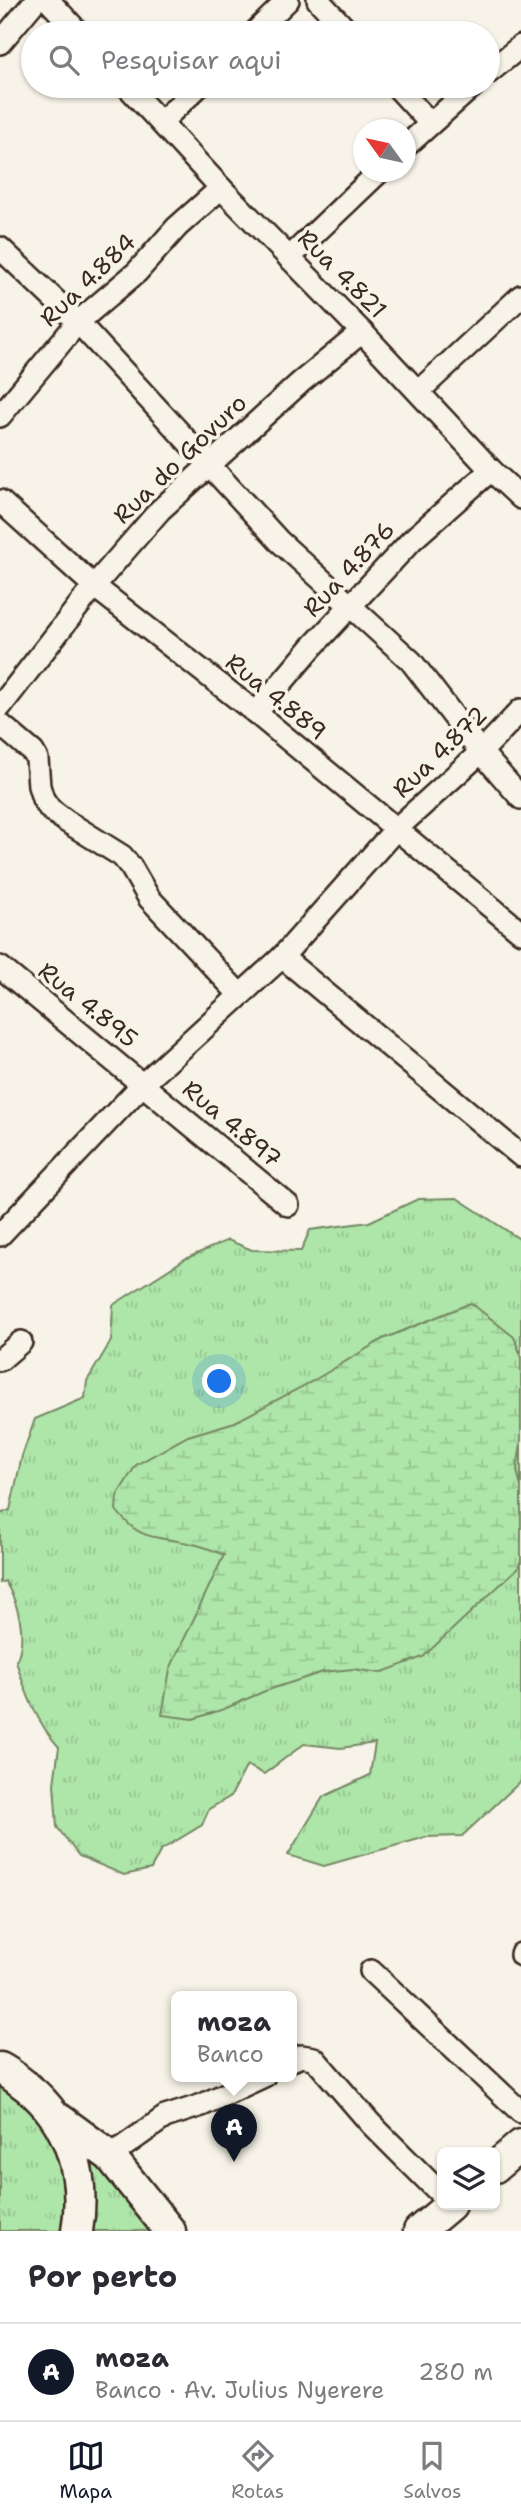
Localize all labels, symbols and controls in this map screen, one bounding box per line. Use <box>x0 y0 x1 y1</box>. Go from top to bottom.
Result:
search box <box>21 21 500 98</box>
icon: search <box>45 41 83 79</box>
text: Pesquisar aqui <box>101 42 282 77</box>
north arrow <box>353 119 416 182</box>
street label: Rua 4.821 <box>291 223 393 325</box>
street label: Rua 4.884 <box>33 226 143 334</box>
street label: Rua do Govuro <box>106 387 254 531</box>
street label: Rua 4.876 <box>296 514 402 624</box>
street label: Rua 4.889 <box>219 646 333 748</box>
street label: Rua 4.872 <box>386 699 494 805</box>
street label: Rua 4.895 <box>32 955 144 1055</box>
street label: Rua 4.897 <box>176 1073 288 1175</box>
your location <box>202 1364 236 1398</box>
popup <box>171 1991 297 2082</box>
text: moza <box>197 2004 271 2039</box>
text: Banco <box>197 2039 264 2069</box>
pin: A <box>211 2104 257 2162</box>
map controls <box>437 2147 500 2210</box>
button: layers <box>437 2147 500 2210</box>
text: Por perto <box>28 2256 177 2297</box>
text: moza <box>95 2340 169 2375</box>
text: A <box>42 2357 60 2387</box>
text: 280 m <box>418 2357 493 2387</box>
text: Banco · Av. Julius Nyerere <box>95 2375 384 2405</box>
tab: Mapa <box>60 2437 112 2504</box>
tab: Rotas <box>231 2437 284 2504</box>
tab: Salvos <box>403 2437 461 2504</box>

